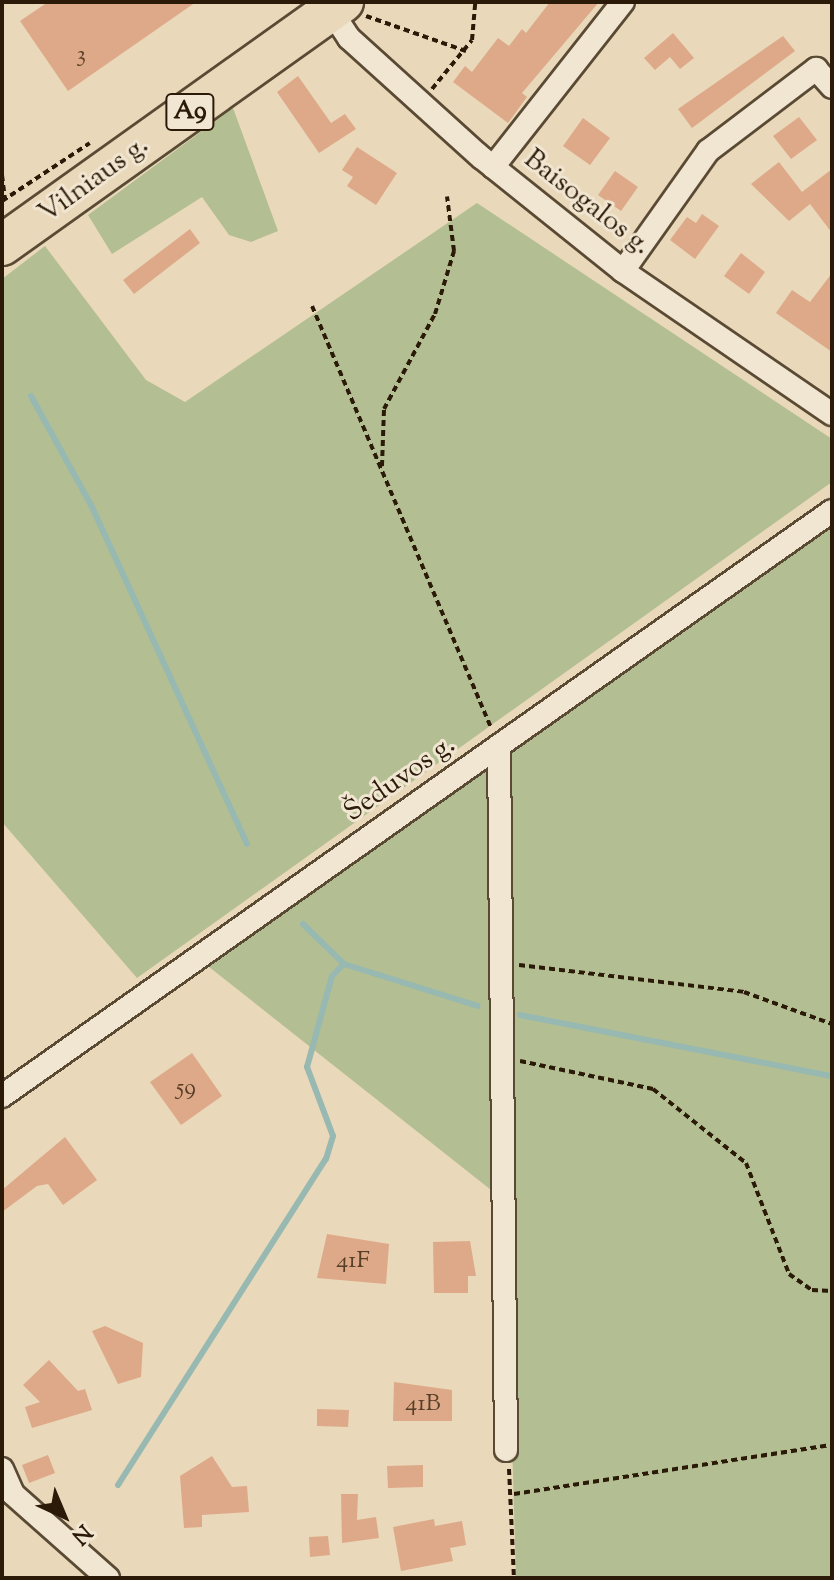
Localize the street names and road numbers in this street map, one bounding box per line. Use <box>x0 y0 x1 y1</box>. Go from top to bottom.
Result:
road number: A9 <box>164 90 216 134</box>
street label: Vilniaus g. <box>33 129 155 231</box>
street label: Baisogalos g. <box>517 143 657 263</box>
street label: Šeduvos g. <box>338 728 462 830</box>

